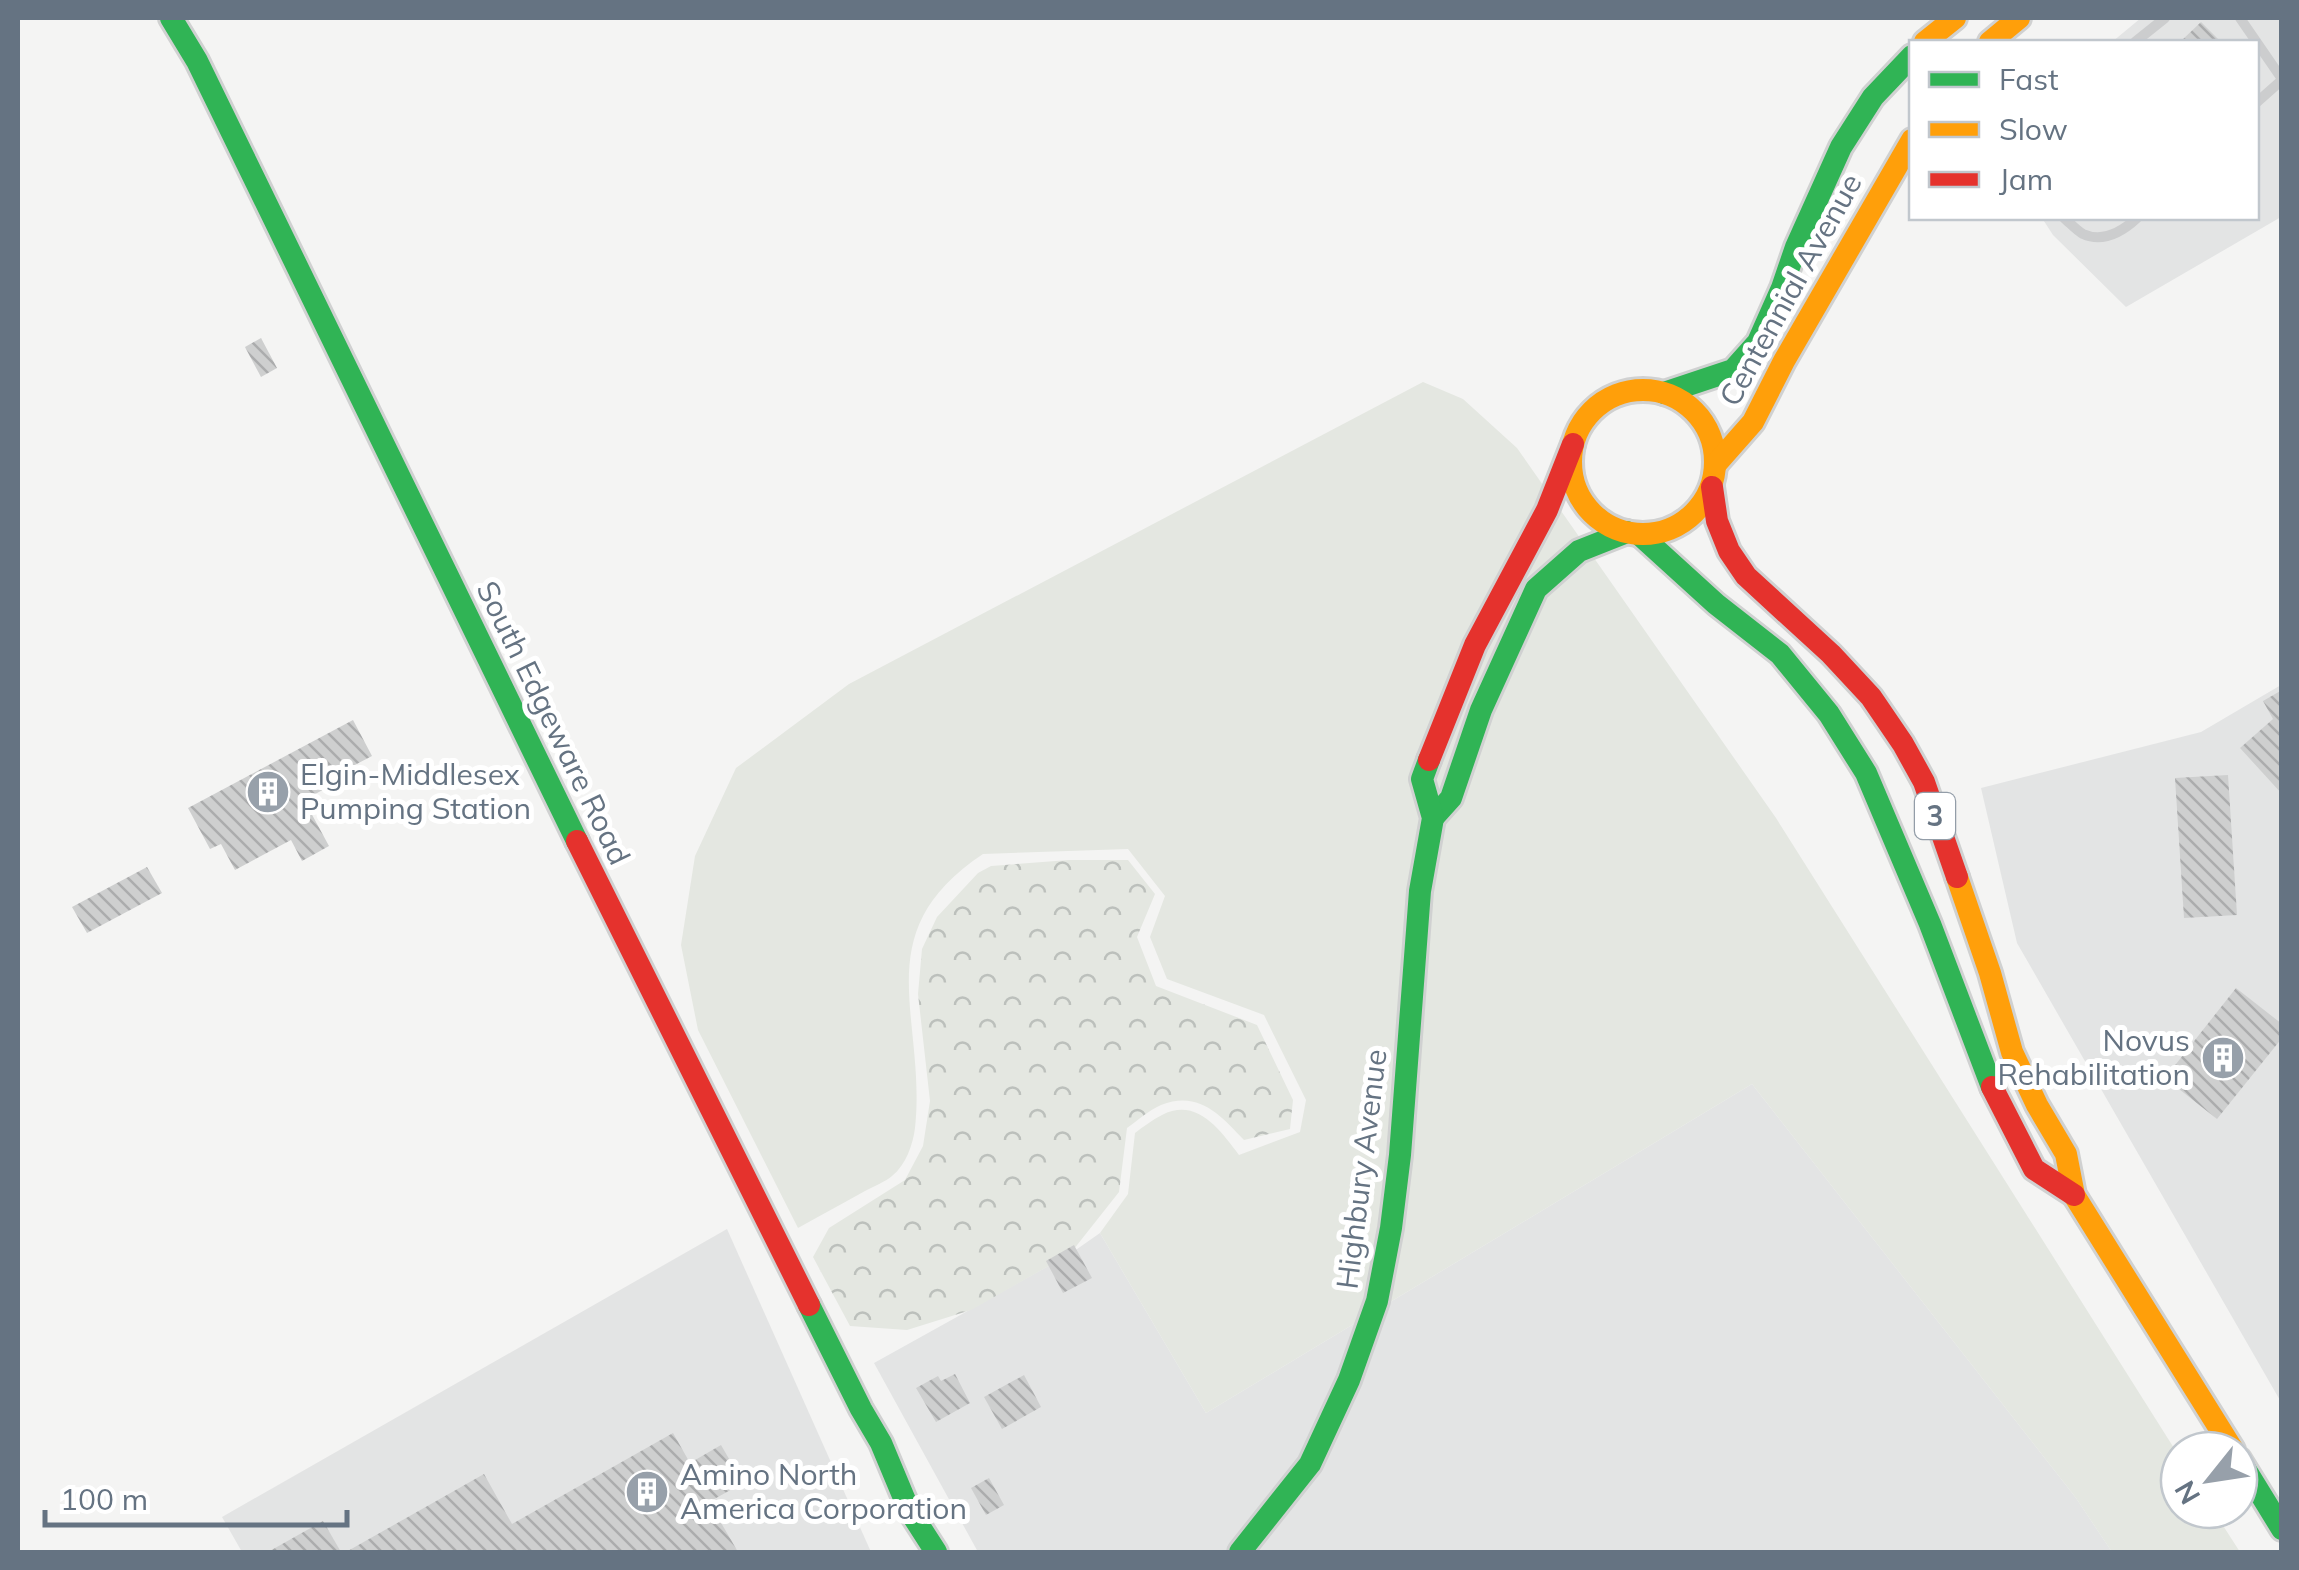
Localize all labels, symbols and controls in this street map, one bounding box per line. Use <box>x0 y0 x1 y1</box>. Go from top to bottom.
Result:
legend <box>1909 40 2259 220</box>
text: Fast <box>1999 60 2059 98</box>
text: Slow <box>1999 110 2068 148</box>
text: Jam <box>1999 160 2053 198</box>
street label: Centennial Avenue <box>1711 167 1870 412</box>
street label: South Edgeware Road <box>469 574 639 871</box>
place label: Elgin-Middlesex Pumping Station <box>300 755 531 827</box>
building icon: Elgin-Middlesex Pumping Station <box>245 769 291 815</box>
road number: 3 <box>1915 793 1955 839</box>
place label: Novus Rehabilitation <box>1997 1021 2190 1093</box>
building icon: Novus Rehabilitation <box>2200 1035 2246 1081</box>
street label: Highbury Avenue <box>1327 1047 1395 1291</box>
north arrow <box>2159 1430 2259 1530</box>
place label: Amino North America Corporation <box>680 1455 967 1527</box>
scale bar <box>45 1465 348 1527</box>
building icon: Amino North America Corporation <box>624 1469 670 1515</box>
text: N <box>2166 1475 2207 1511</box>
text: 100 m <box>60 1480 148 1518</box>

